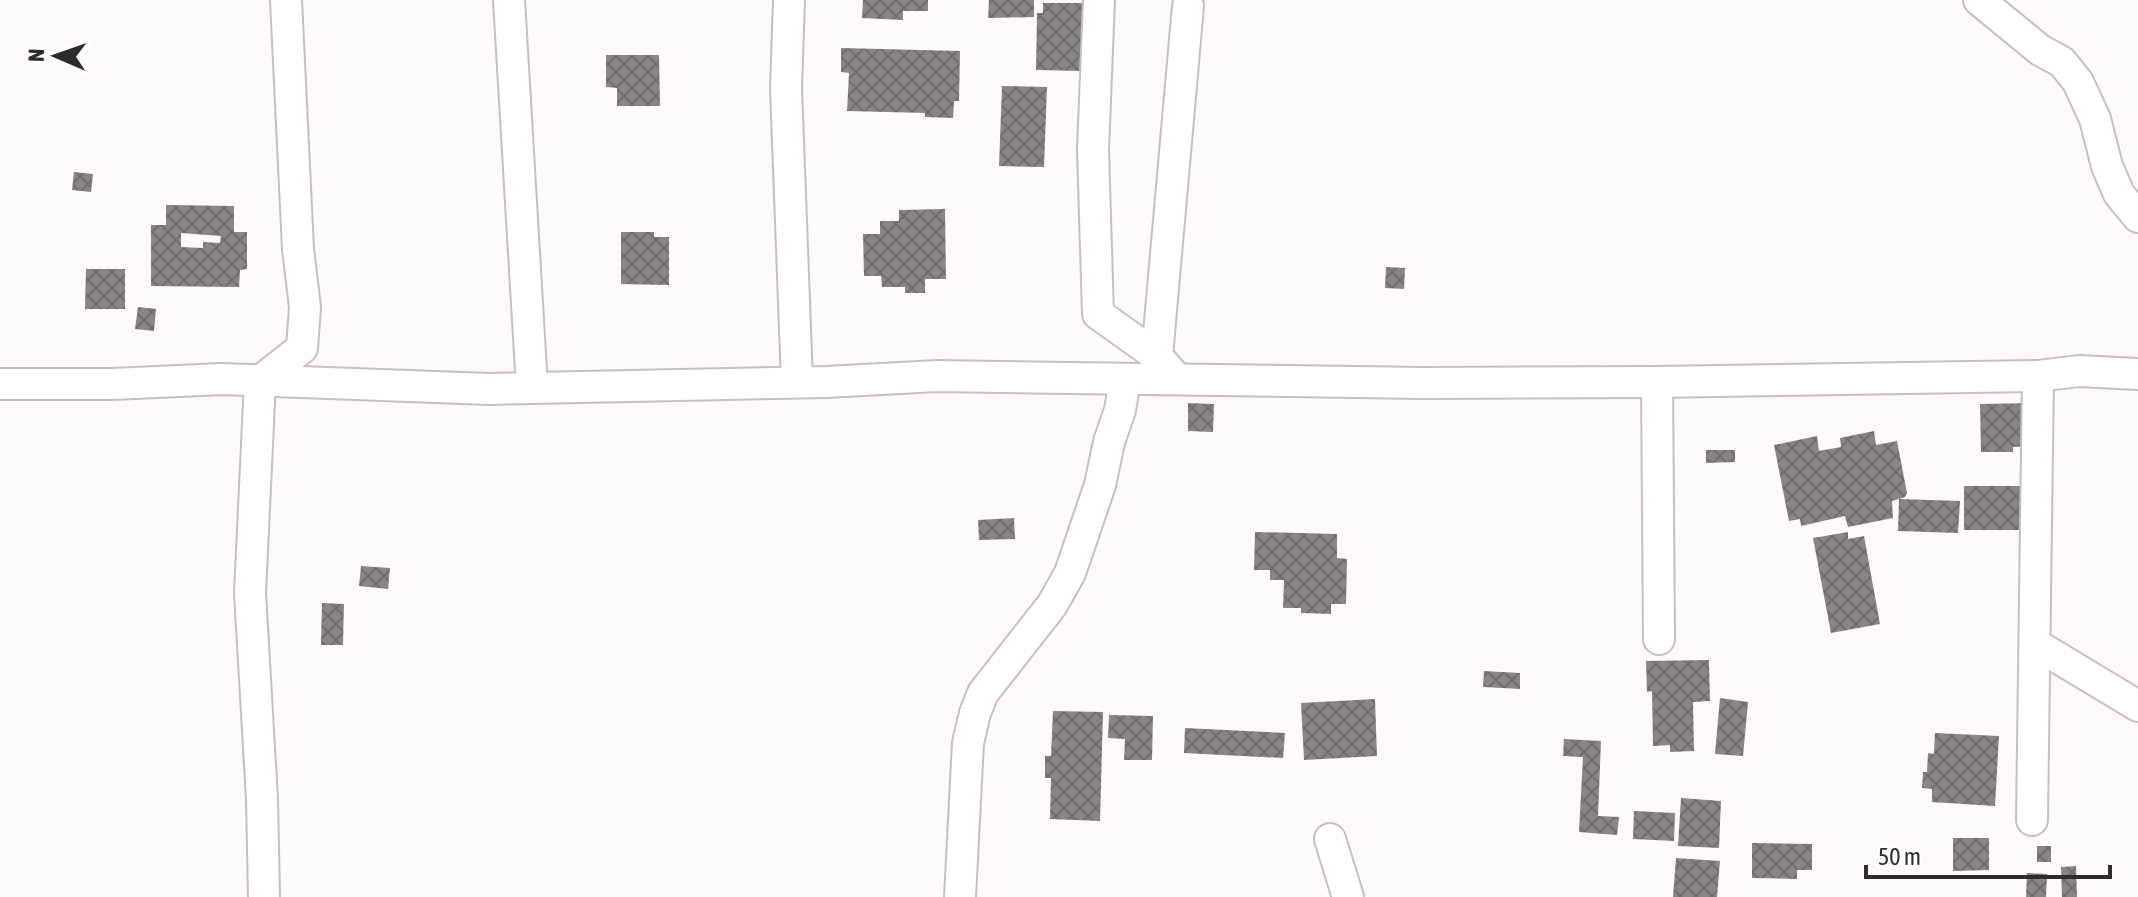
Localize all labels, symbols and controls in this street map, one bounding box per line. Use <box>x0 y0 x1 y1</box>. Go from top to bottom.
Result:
north arrow <box>16 16 96 96</box>
text: N <box>23 48 49 62</box>
scale bar <box>1866 829 2110 879</box>
text: 50 m <box>1878 843 1921 870</box>

